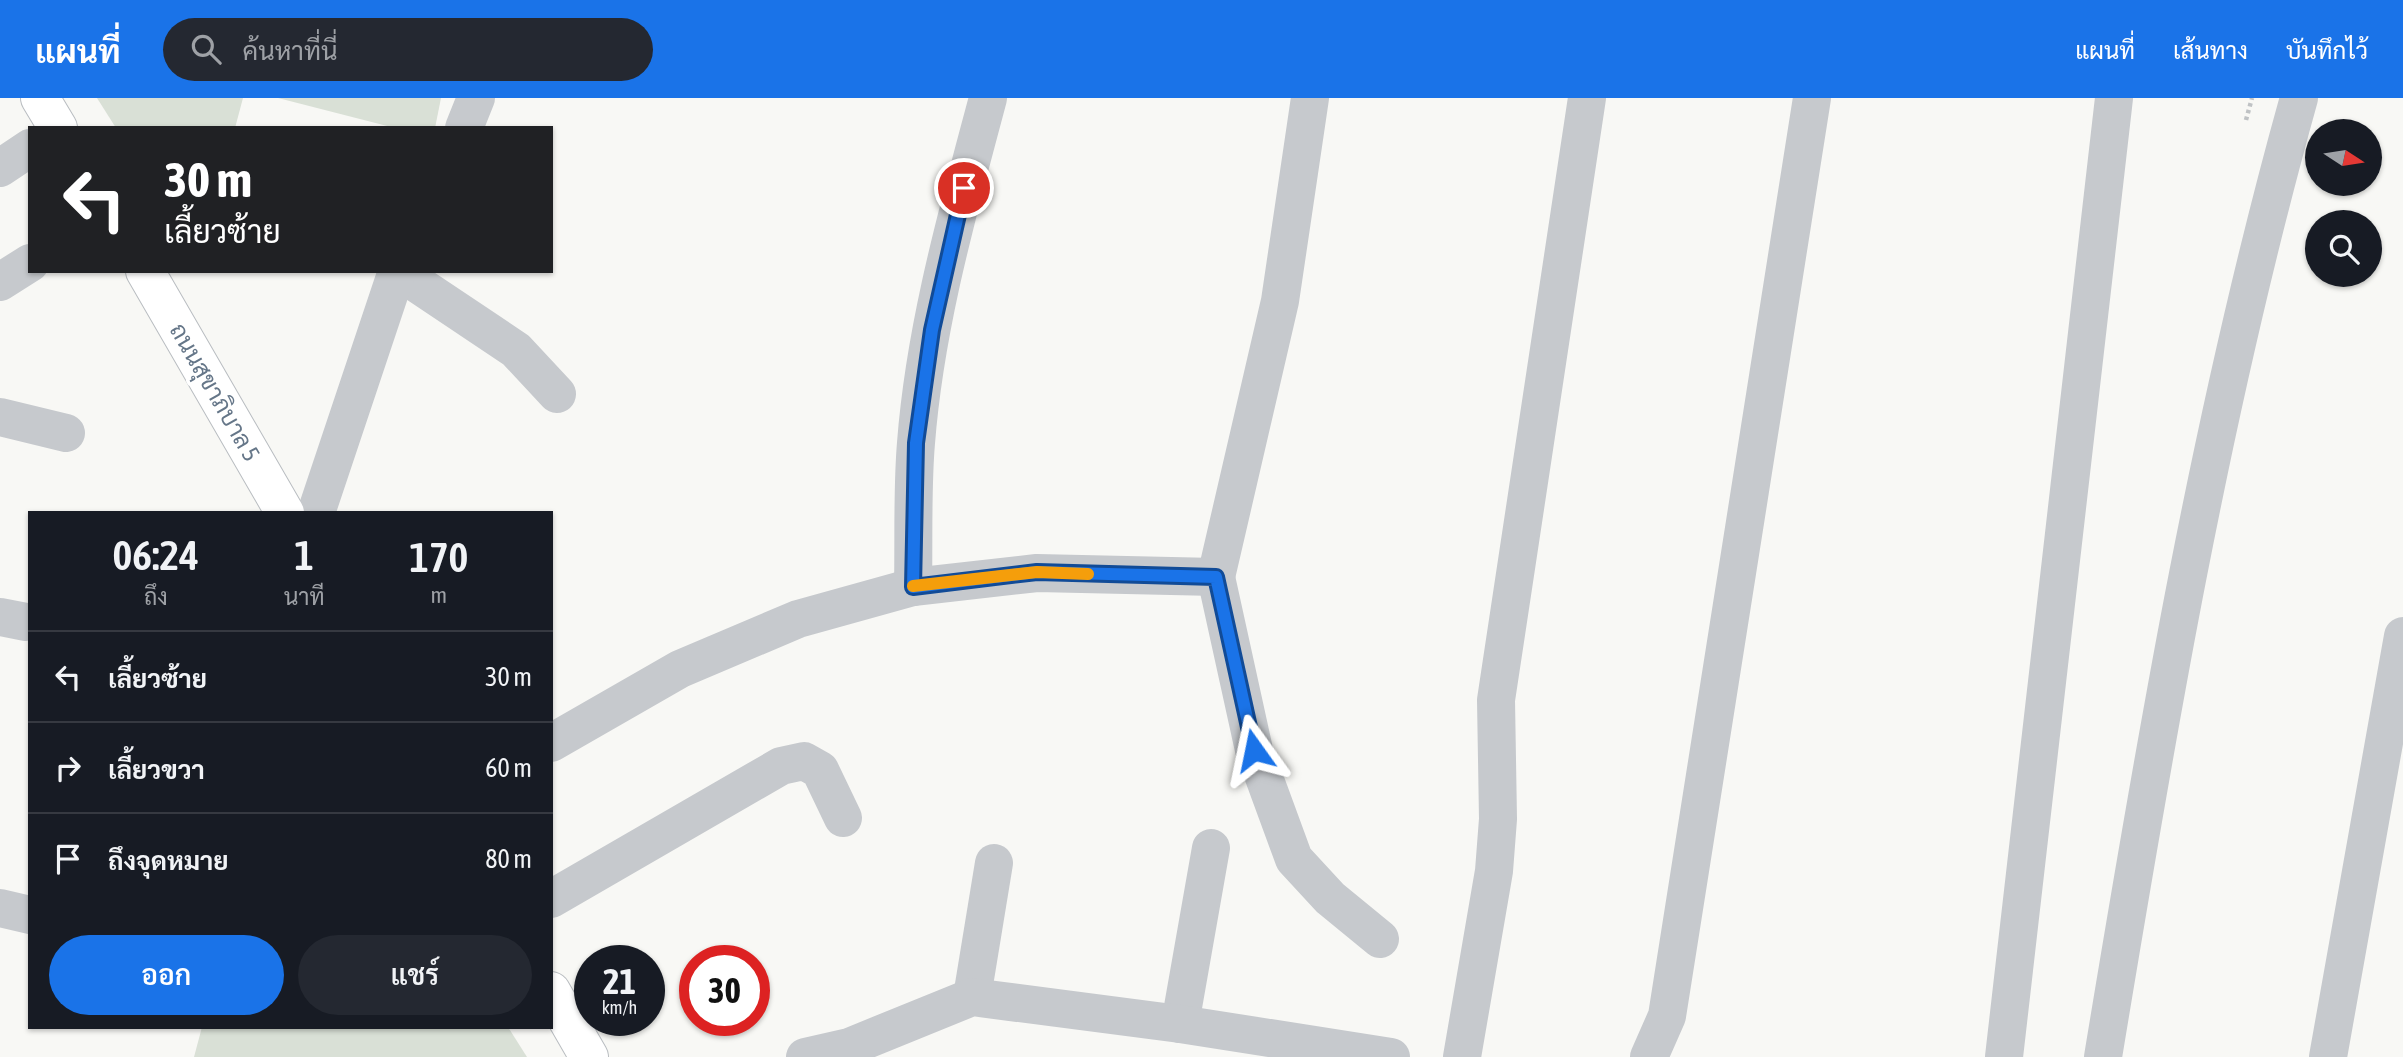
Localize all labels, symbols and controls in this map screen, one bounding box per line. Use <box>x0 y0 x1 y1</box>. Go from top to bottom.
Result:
search box <box>163 18 653 81</box>
icon: search <box>187 30 225 68</box>
text: แผนที่ <box>35 32 121 70</box>
text: ค้นหาที่นี่ <box>243 36 338 66</box>
text: แผนที่ <box>2075 37 2135 64</box>
text: เส้นทาง <box>2173 37 2248 64</box>
text: บันทึกไว้ <box>2286 37 2368 64</box>
north arrow <box>2305 119 2382 196</box>
map controls <box>2305 119 2382 287</box>
text: 30 m <box>164 151 252 207</box>
icon: left <box>49 154 140 245</box>
pin <box>934 158 994 218</box>
icon: arrive <box>945 169 983 207</box>
button: search <box>2305 210 2382 287</box>
text: เลี้ยวซ้าย <box>164 213 281 250</box>
street label: ถนนสุขาภิบาล 5 <box>162 318 265 467</box>
text: 06:24 <box>113 531 199 579</box>
text: 1 <box>294 531 314 579</box>
text: 170 <box>409 533 468 581</box>
text: m <box>430 582 447 608</box>
text: ถึง <box>144 584 168 610</box>
text: นาที <box>284 584 325 610</box>
icon: left <box>49 658 87 696</box>
text: 30 m <box>485 662 532 692</box>
text: เลี้ยวซ้าย <box>108 664 207 694</box>
position arrow <box>1217 713 1291 787</box>
icon: right <box>49 749 87 787</box>
text: 60 m <box>485 753 532 783</box>
text: เลี้ยวขวา <box>108 755 205 785</box>
icon: arrive <box>49 840 87 878</box>
text: 80 m <box>485 844 532 874</box>
text: ถึงจุดหมาย <box>108 846 229 876</box>
button: ออก <box>49 935 284 1015</box>
button: แชร์ <box>298 935 532 1015</box>
speed limit sign: 30 <box>679 945 770 1036</box>
text: 21 <box>603 961 636 1001</box>
text: km/h <box>602 997 637 1018</box>

